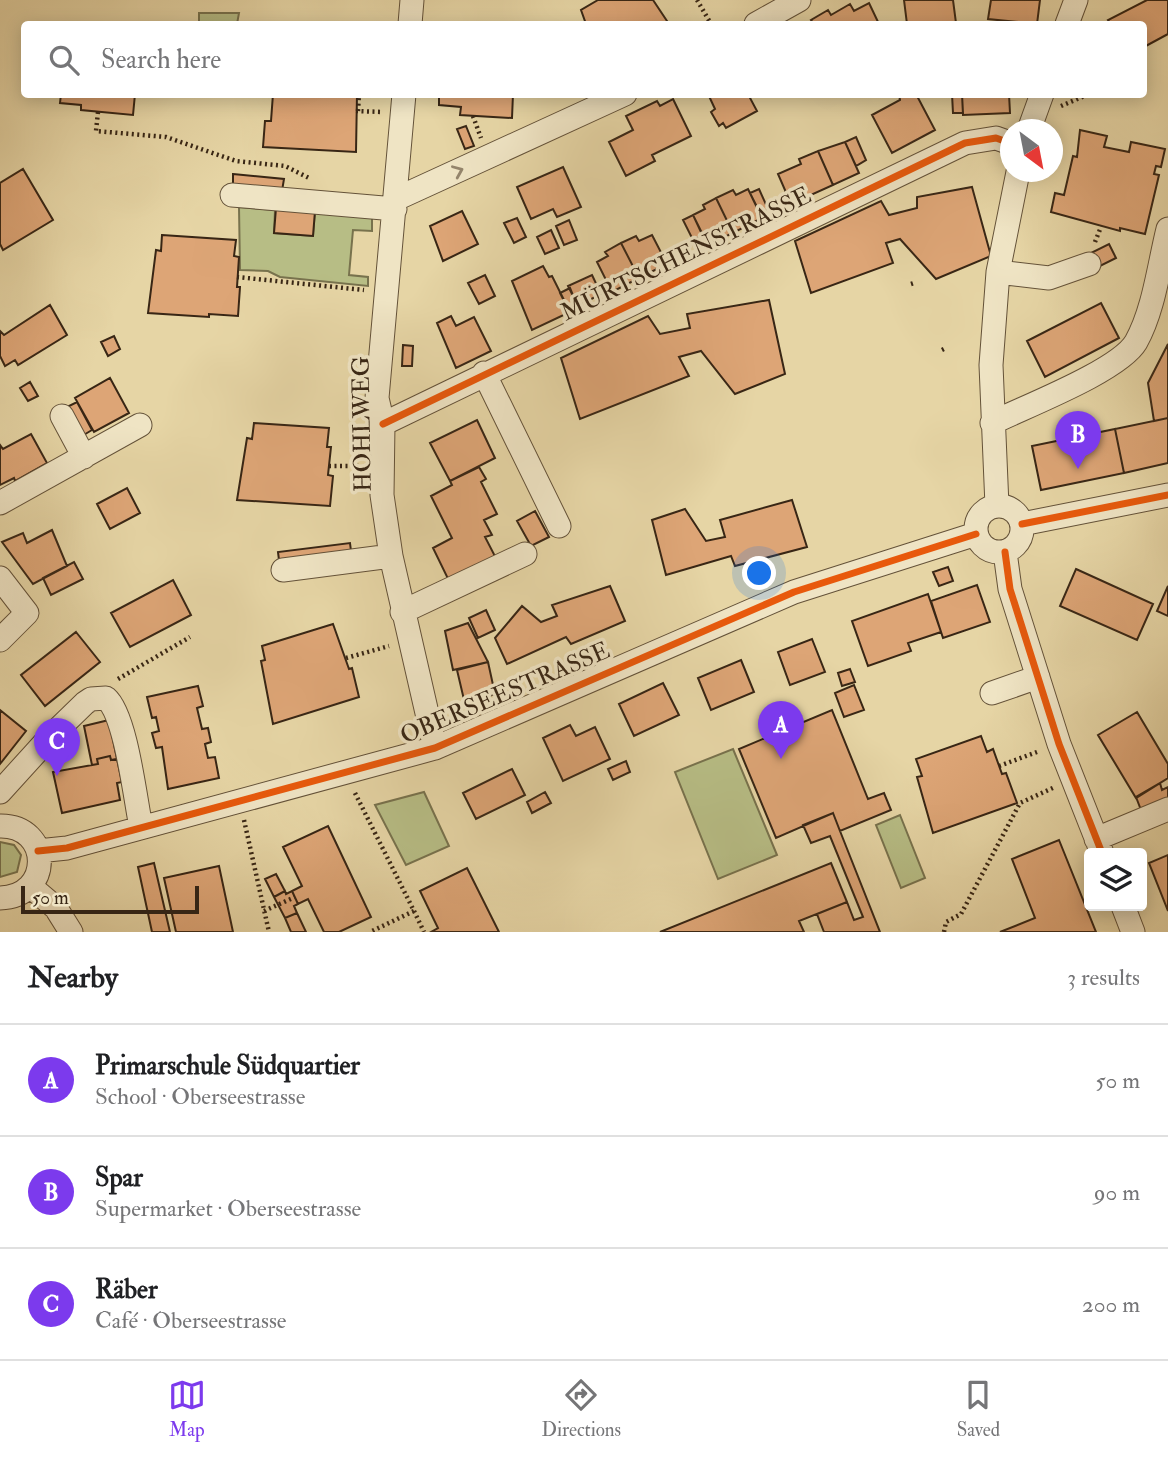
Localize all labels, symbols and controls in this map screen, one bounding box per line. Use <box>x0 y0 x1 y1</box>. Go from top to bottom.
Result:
search box <box>21 21 1147 98</box>
icon: search <box>45 41 83 79</box>
text: Search here <box>101 44 221 76</box>
north arrow <box>1000 119 1063 182</box>
one-way arrow <box>451 165 464 179</box>
street label: MÜRTSCHENSTRASSE <box>556 180 816 328</box>
street label: HOHLWEG <box>345 356 379 492</box>
pin: B <box>1055 411 1101 469</box>
your location <box>742 556 776 590</box>
street label: OBERSEESTRASSE <box>395 635 615 751</box>
pin: A <box>758 701 804 759</box>
pin: C <box>34 718 80 776</box>
map controls <box>1084 848 1147 911</box>
button: layers <box>1084 848 1147 911</box>
scale bar <box>21 883 200 915</box>
text: 50 m <box>32 886 69 910</box>
text: Nearby <box>28 959 118 996</box>
text: 3 results <box>1067 963 1140 992</box>
text: Primarschule Südquartier <box>95 1050 360 1082</box>
text: A <box>44 1066 58 1095</box>
text: 50 m <box>1096 1066 1140 1095</box>
text: School · Oberseestrasse <box>95 1082 305 1111</box>
text: Spar <box>95 1162 143 1194</box>
text: B <box>43 1178 59 1207</box>
text: 90 m <box>1094 1178 1140 1207</box>
text: Supermarket · Oberseestrasse <box>95 1194 361 1223</box>
text: Räber <box>95 1274 158 1306</box>
text: C <box>43 1290 59 1319</box>
text: 200 m <box>1082 1290 1140 1319</box>
text: Café · Oberseestrasse <box>95 1306 286 1335</box>
tab: Map <box>168 1376 206 1442</box>
tab: Directions <box>541 1376 621 1442</box>
tab: Saved <box>957 1376 1000 1442</box>

